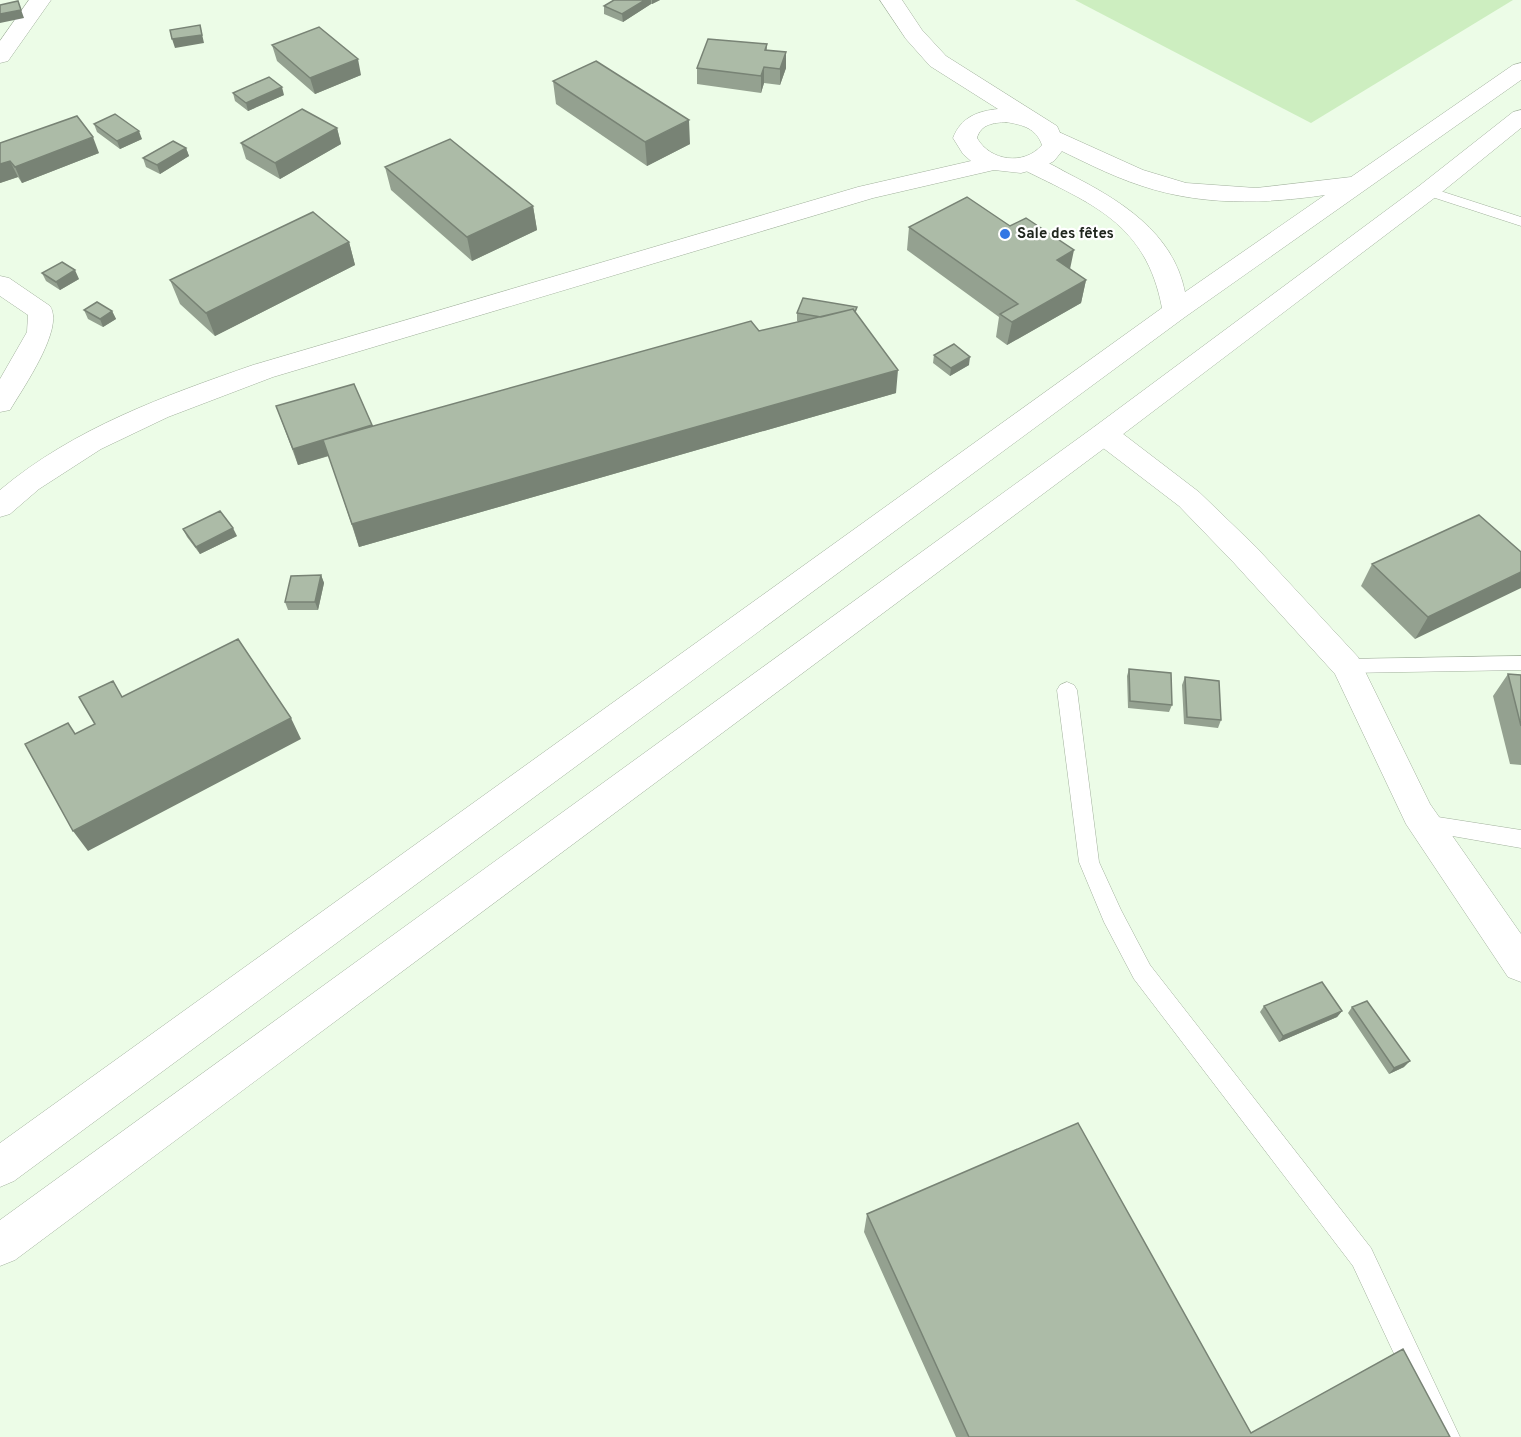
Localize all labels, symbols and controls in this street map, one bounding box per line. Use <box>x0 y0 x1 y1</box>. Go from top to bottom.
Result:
place label: Sale des fêtes <box>1017 225 1114 244</box>
marker: Sale des fêtes <box>998 227 1012 241</box>

